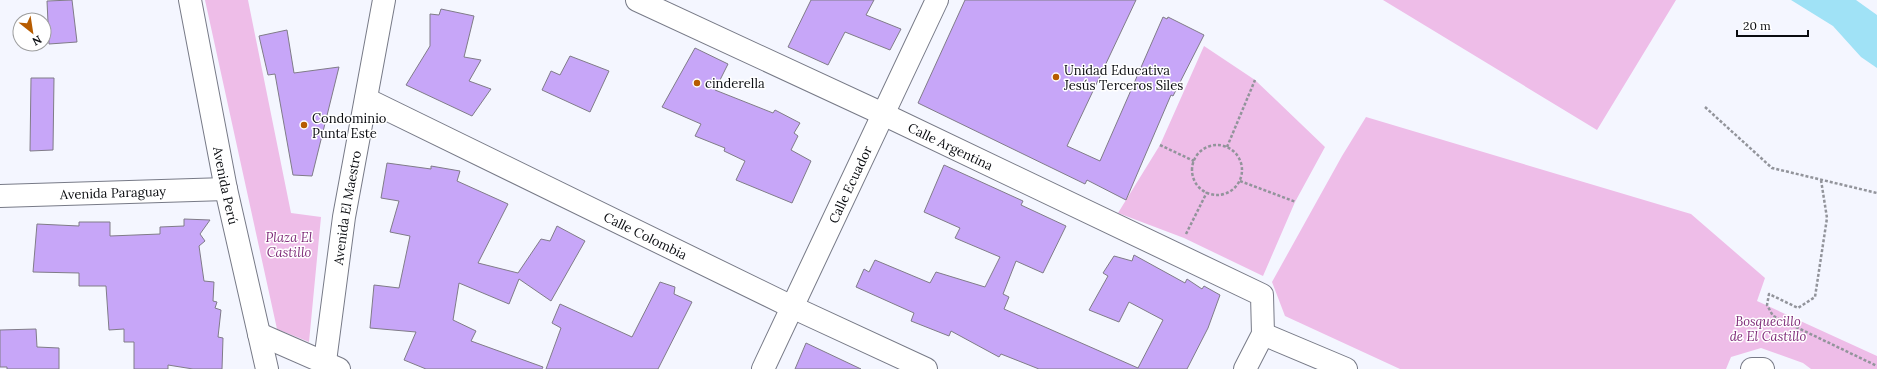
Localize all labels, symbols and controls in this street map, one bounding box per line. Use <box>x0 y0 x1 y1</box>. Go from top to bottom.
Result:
north arrow <box>12 12 52 52</box>
scale bar <box>1737 12 1808 38</box>
text: 20 m <box>1743 18 1771 33</box>
text: N <box>29 32 44 49</box>
place label: Unidad Educativa Jesús Terceros Siles <box>1063 62 1183 94</box>
marker: Unidad Educativa Jesús Terceros Siles <box>1051 72 1061 82</box>
place label: cinderella <box>705 75 765 92</box>
marker: cinderella <box>692 78 702 88</box>
place label: Condominio Punta Este <box>312 110 387 142</box>
street label: Calle Argentina <box>905 119 996 174</box>
marker: Condominio Punta Este <box>299 120 309 130</box>
street label: Calle Ecuador <box>825 143 876 226</box>
street label: Avenida Perú <box>209 144 242 226</box>
street label: Avenida El Maestro <box>330 149 365 267</box>
street label: Avenida Paraguay <box>59 183 166 203</box>
street label: Calle Colombia <box>601 208 690 264</box>
park label: Plaza El Castillo <box>266 229 313 261</box>
park label: Bosquecillo de El Castillo <box>1730 313 1807 345</box>

